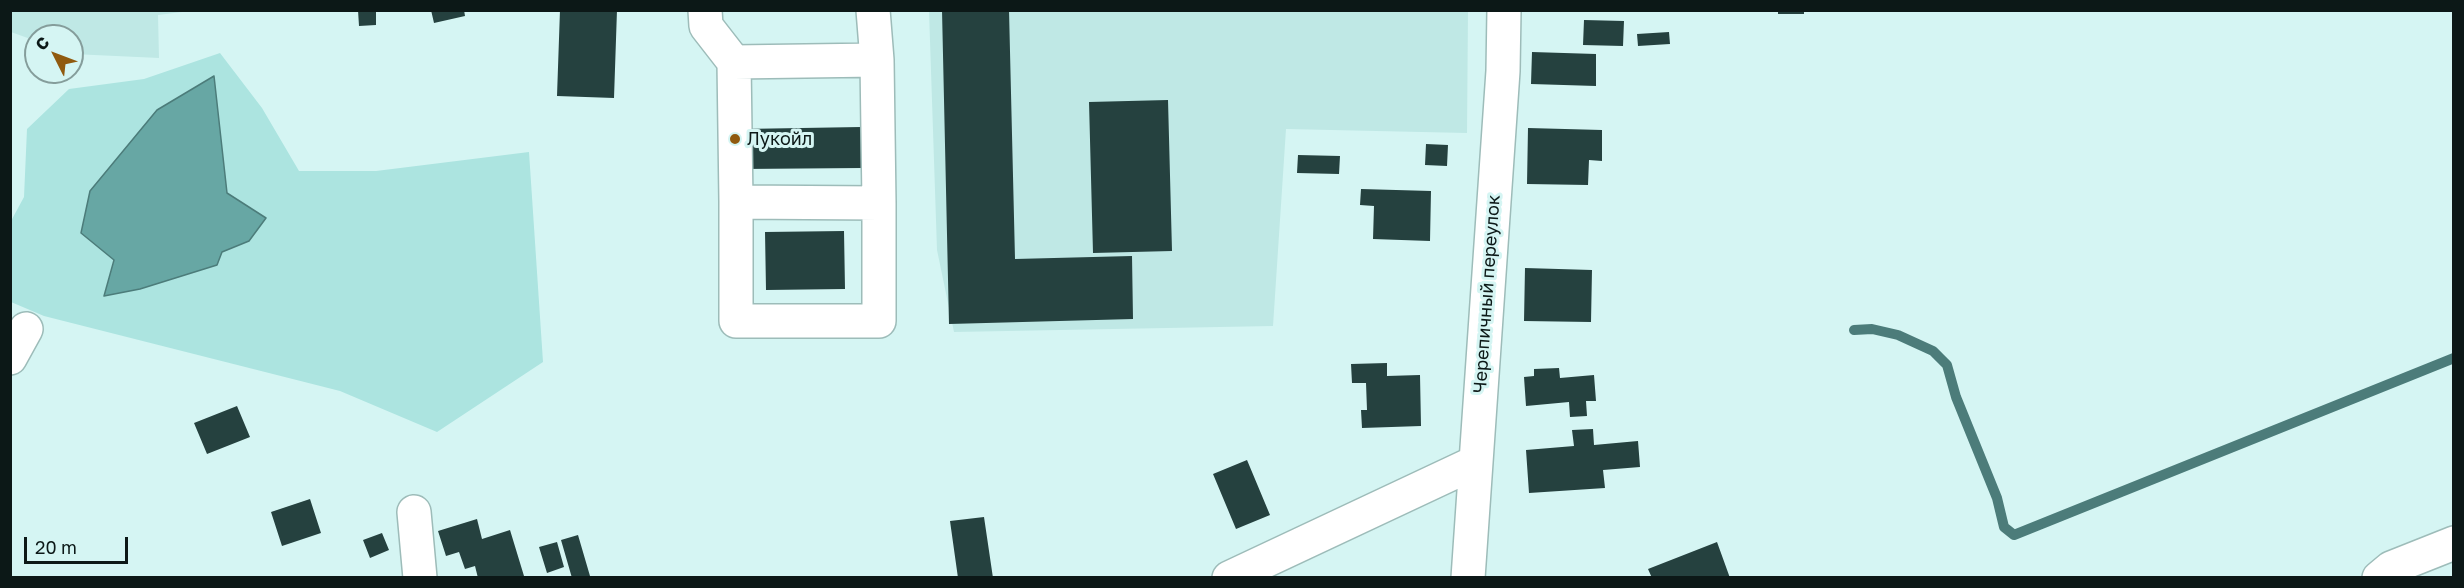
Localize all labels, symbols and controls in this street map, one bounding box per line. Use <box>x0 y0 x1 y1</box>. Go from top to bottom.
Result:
north arrow <box>24 24 84 84</box>
text: С <box>31 32 53 54</box>
place label: Лукойл <box>747 128 812 150</box>
marker: Лукойл <box>728 132 742 146</box>
street label: Черепичный переулок <box>1469 194 1505 394</box>
scale bar <box>27 525 130 563</box>
text: 20 m <box>35 536 77 558</box>

